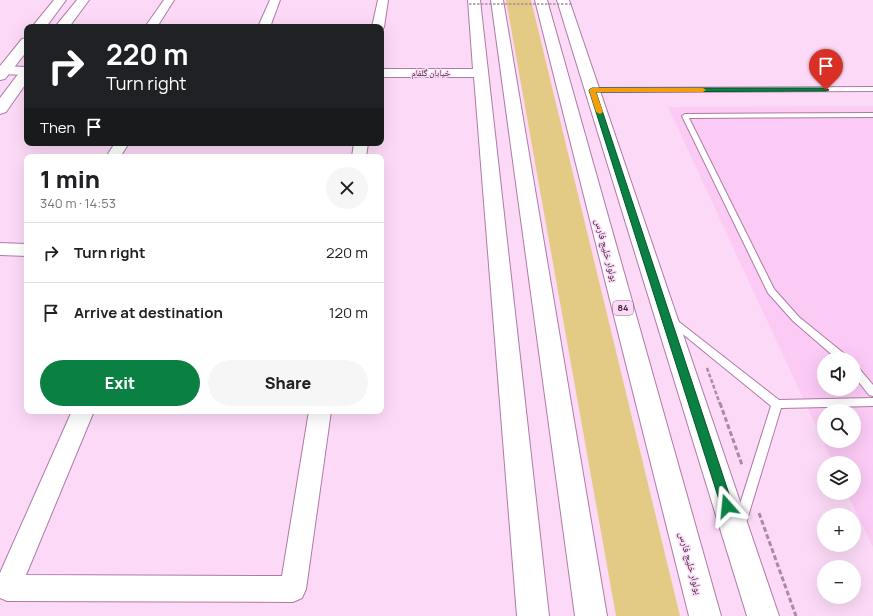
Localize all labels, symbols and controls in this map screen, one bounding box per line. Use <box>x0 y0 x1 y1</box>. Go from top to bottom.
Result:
text: 220 m <box>106 35 189 73</box>
icon: right <box>40 40 92 92</box>
pin <box>809 49 843 90</box>
icon: arrive <box>815 55 837 77</box>
street label: خیابان گلفام <box>411 66 451 80</box>
text: Turn right <box>106 71 187 95</box>
icon: arrive <box>83 116 105 138</box>
text: Then <box>40 117 75 138</box>
text: 1 min <box>40 162 100 195</box>
button: close <box>326 167 368 209</box>
text: 340 m · 14:53 <box>40 194 116 212</box>
street label: بولوار خلیج فارس <box>592 217 622 283</box>
icon: right <box>40 242 62 264</box>
text: Turn right <box>74 242 145 263</box>
text: 220 m <box>326 242 368 263</box>
road number: 84 <box>613 301 633 315</box>
icon: arrive <box>40 302 62 324</box>
text: Arrive at destination <box>74 302 223 323</box>
text: 120 m <box>329 302 368 323</box>
map controls <box>817 352 861 604</box>
button: sound <box>817 352 861 396</box>
button: Exit <box>40 360 200 406</box>
button: Share <box>208 360 368 406</box>
button: search <box>817 404 861 448</box>
button: layers <box>817 456 861 500</box>
position arrow <box>706 485 748 527</box>
button: + <box>817 508 861 552</box>
street label: بولوار خلیج فارس <box>676 530 706 596</box>
button: − <box>817 560 861 604</box>

